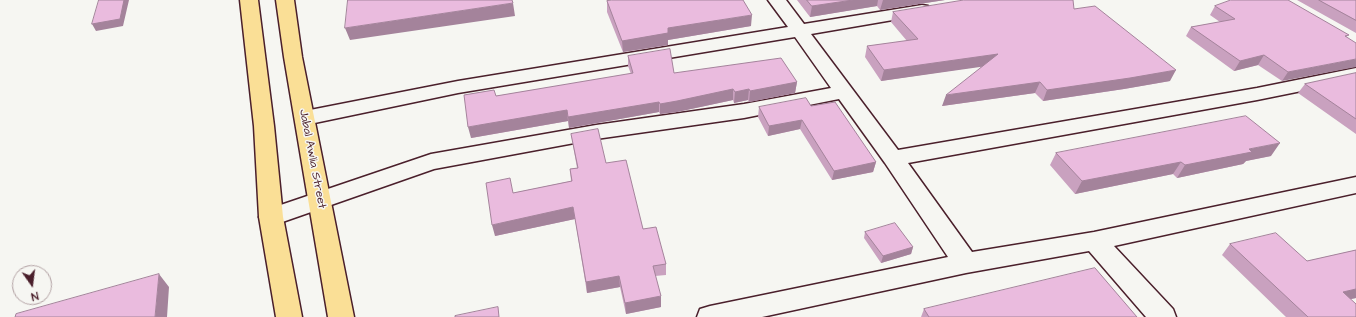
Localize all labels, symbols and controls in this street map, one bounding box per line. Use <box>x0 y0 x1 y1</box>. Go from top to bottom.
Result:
street label: Jabal Awlia Street <box>295 108 329 210</box>
north arrow <box>12 265 52 305</box>
text: N <box>30 288 40 304</box>

